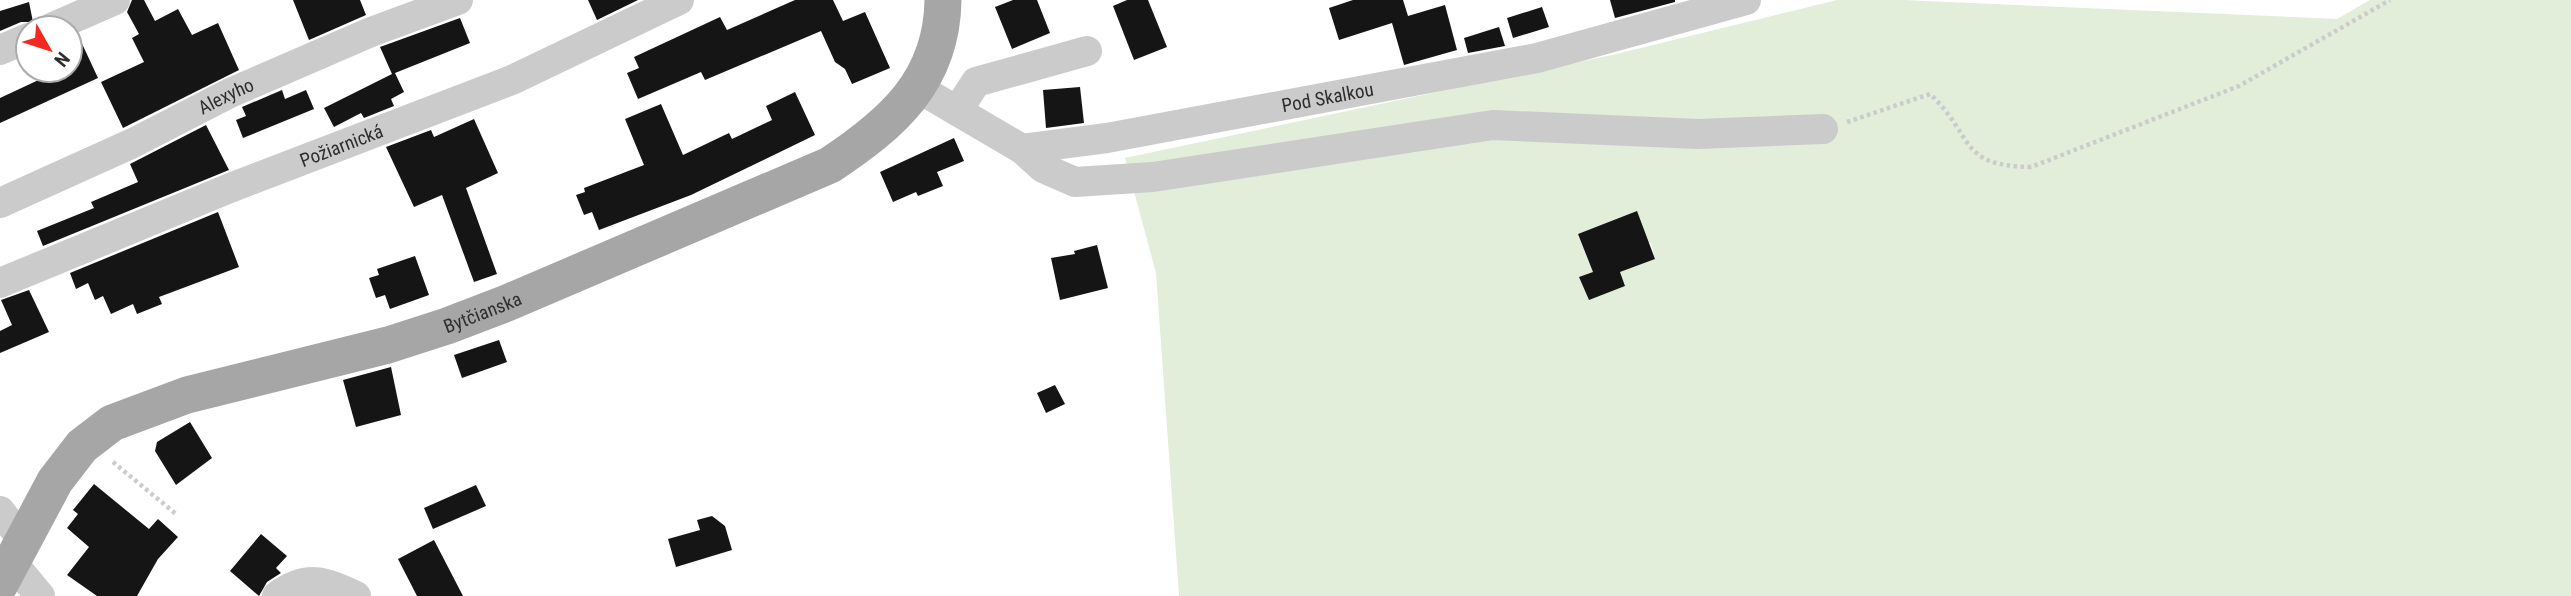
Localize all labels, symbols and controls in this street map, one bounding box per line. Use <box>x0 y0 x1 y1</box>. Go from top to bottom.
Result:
north arrow <box>14 14 84 84</box>
text: N <box>49 48 74 71</box>
street label: Alexyho <box>194 73 257 119</box>
street label: Pod Skalkou <box>1280 77 1375 117</box>
street label: Požiarnická <box>296 119 386 172</box>
street label: Bytčianska <box>440 287 525 338</box>

